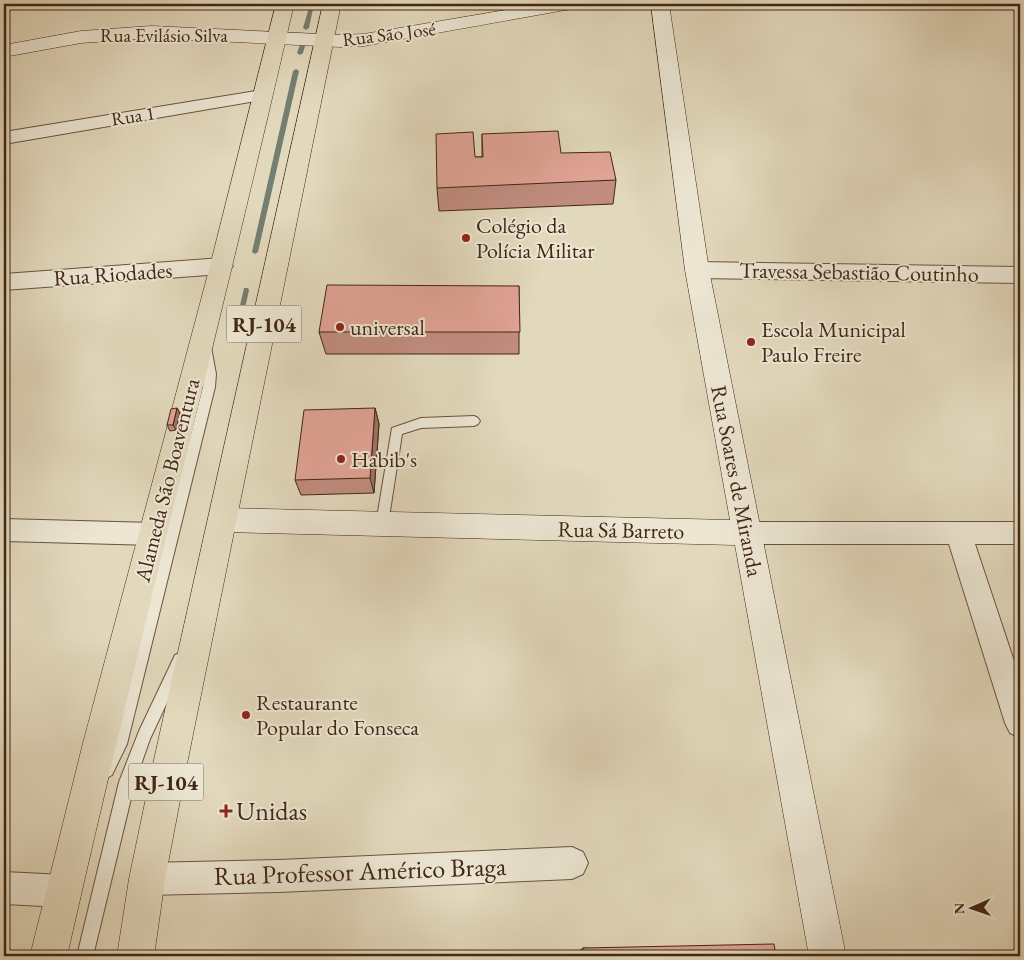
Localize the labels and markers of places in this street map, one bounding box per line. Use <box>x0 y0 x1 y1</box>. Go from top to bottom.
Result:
place label: Colégio da Polícia Militar <box>476 211 595 265</box>
marker: Colégio da Polícia Militar <box>460 232 472 244</box>
place label: universal <box>350 313 425 342</box>
place label: Escola Municipal Paulo Freire <box>761 315 906 369</box>
marker: universal <box>334 321 346 333</box>
marker: Escola Municipal Paulo Freire <box>745 336 757 348</box>
place label: Habib's <box>351 445 417 474</box>
marker: Habib's <box>335 453 347 465</box>
place label: Restaurante Popular do Fonseca <box>256 688 419 742</box>
marker: Restaurante Popular do Fonseca <box>240 709 252 721</box>
place label: Unidas <box>236 794 307 828</box>
marker: Unidas <box>220 805 232 817</box>

